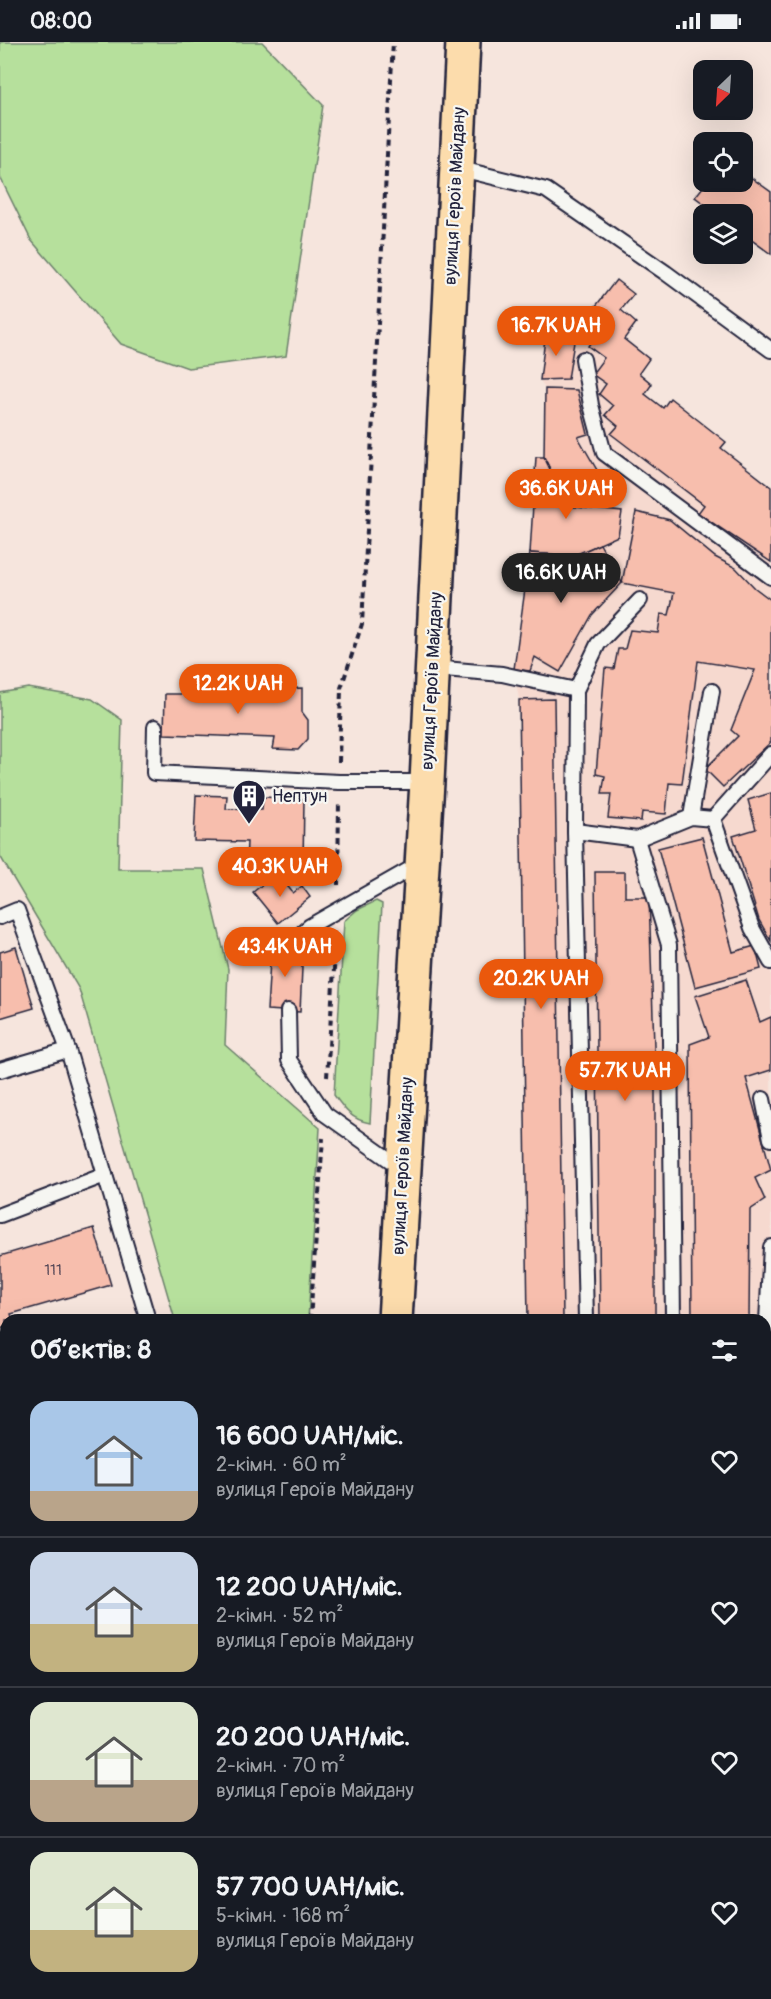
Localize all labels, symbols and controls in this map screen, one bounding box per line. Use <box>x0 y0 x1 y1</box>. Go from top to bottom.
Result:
text: 08:00 <box>30 7 92 35</box>
north arrow <box>693 60 753 120</box>
map controls <box>693 60 753 264</box>
street label: вулиця Героїв Майдану <box>439 106 471 285</box>
button: locate <box>693 132 753 192</box>
button: layers <box>693 204 753 264</box>
pin: 16.7K UAH <box>487 306 625 357</box>
text: 16.7K UAH <box>511 313 601 338</box>
pin: 36.6K UAH <box>497 469 635 520</box>
text: 36.6K UAH <box>519 476 613 501</box>
pin: 16.6K UAH <box>492 553 630 604</box>
text: 16.6K UAH <box>516 560 606 585</box>
street label: вулиця Героїв Майдану <box>416 591 448 770</box>
pin: 12.2K UAH <box>169 664 307 715</box>
text: 12.2K UAH <box>193 671 283 696</box>
building icon: Нептун <box>231 778 267 825</box>
place label: Нептун <box>272 785 327 808</box>
pin: 40.3K UAH <box>211 847 349 898</box>
text: 40.3K UAH <box>232 854 328 879</box>
pin: 43.4K UAH <box>216 927 354 978</box>
text: 43.4K UAH <box>238 934 332 959</box>
pin: 20.2K UAH <box>472 959 610 1010</box>
text: 20.2K UAH <box>493 966 589 991</box>
pin: 57.7K UAH <box>556 1051 694 1102</box>
text: 57.7K UAH <box>579 1058 671 1083</box>
street label: вулиця Героїв Майдану <box>387 1076 419 1255</box>
house number: 111 <box>44 1261 62 1280</box>
text: Об’єктів: 8 <box>30 1334 151 1366</box>
icon: filters <box>708 1334 741 1367</box>
text: 16 600 UAH/міс. <box>216 1420 404 1452</box>
icon: home <box>78 1425 150 1497</box>
icon: heart <box>708 1445 741 1478</box>
text: 2-кімн. · 60 m² <box>216 1452 347 1477</box>
text: вулиця Героїв Майдану <box>216 1477 414 1502</box>
text: 12 200 UAH/міс. <box>216 1571 403 1603</box>
icon: home <box>78 1576 150 1648</box>
icon: heart <box>708 1596 741 1629</box>
text: 2-кімн. · 52 m² <box>216 1603 343 1628</box>
text: вулиця Героїв Майдану <box>216 1628 414 1653</box>
text: 20 200 UAH/міс. <box>216 1721 410 1753</box>
icon: home <box>78 1726 150 1798</box>
icon: heart <box>708 1746 741 1779</box>
text: 2-кімн. · 70 m² <box>216 1753 345 1778</box>
text: вулиця Героїв Майдану <box>216 1778 414 1803</box>
text: 57 700 UAH/міс. <box>216 1871 405 1903</box>
icon: home <box>78 1876 150 1948</box>
icon: heart <box>708 1896 741 1929</box>
text: 5-кімн. · 168 m² <box>216 1903 350 1928</box>
text: вулиця Героїв Майдану <box>216 1928 414 1953</box>

